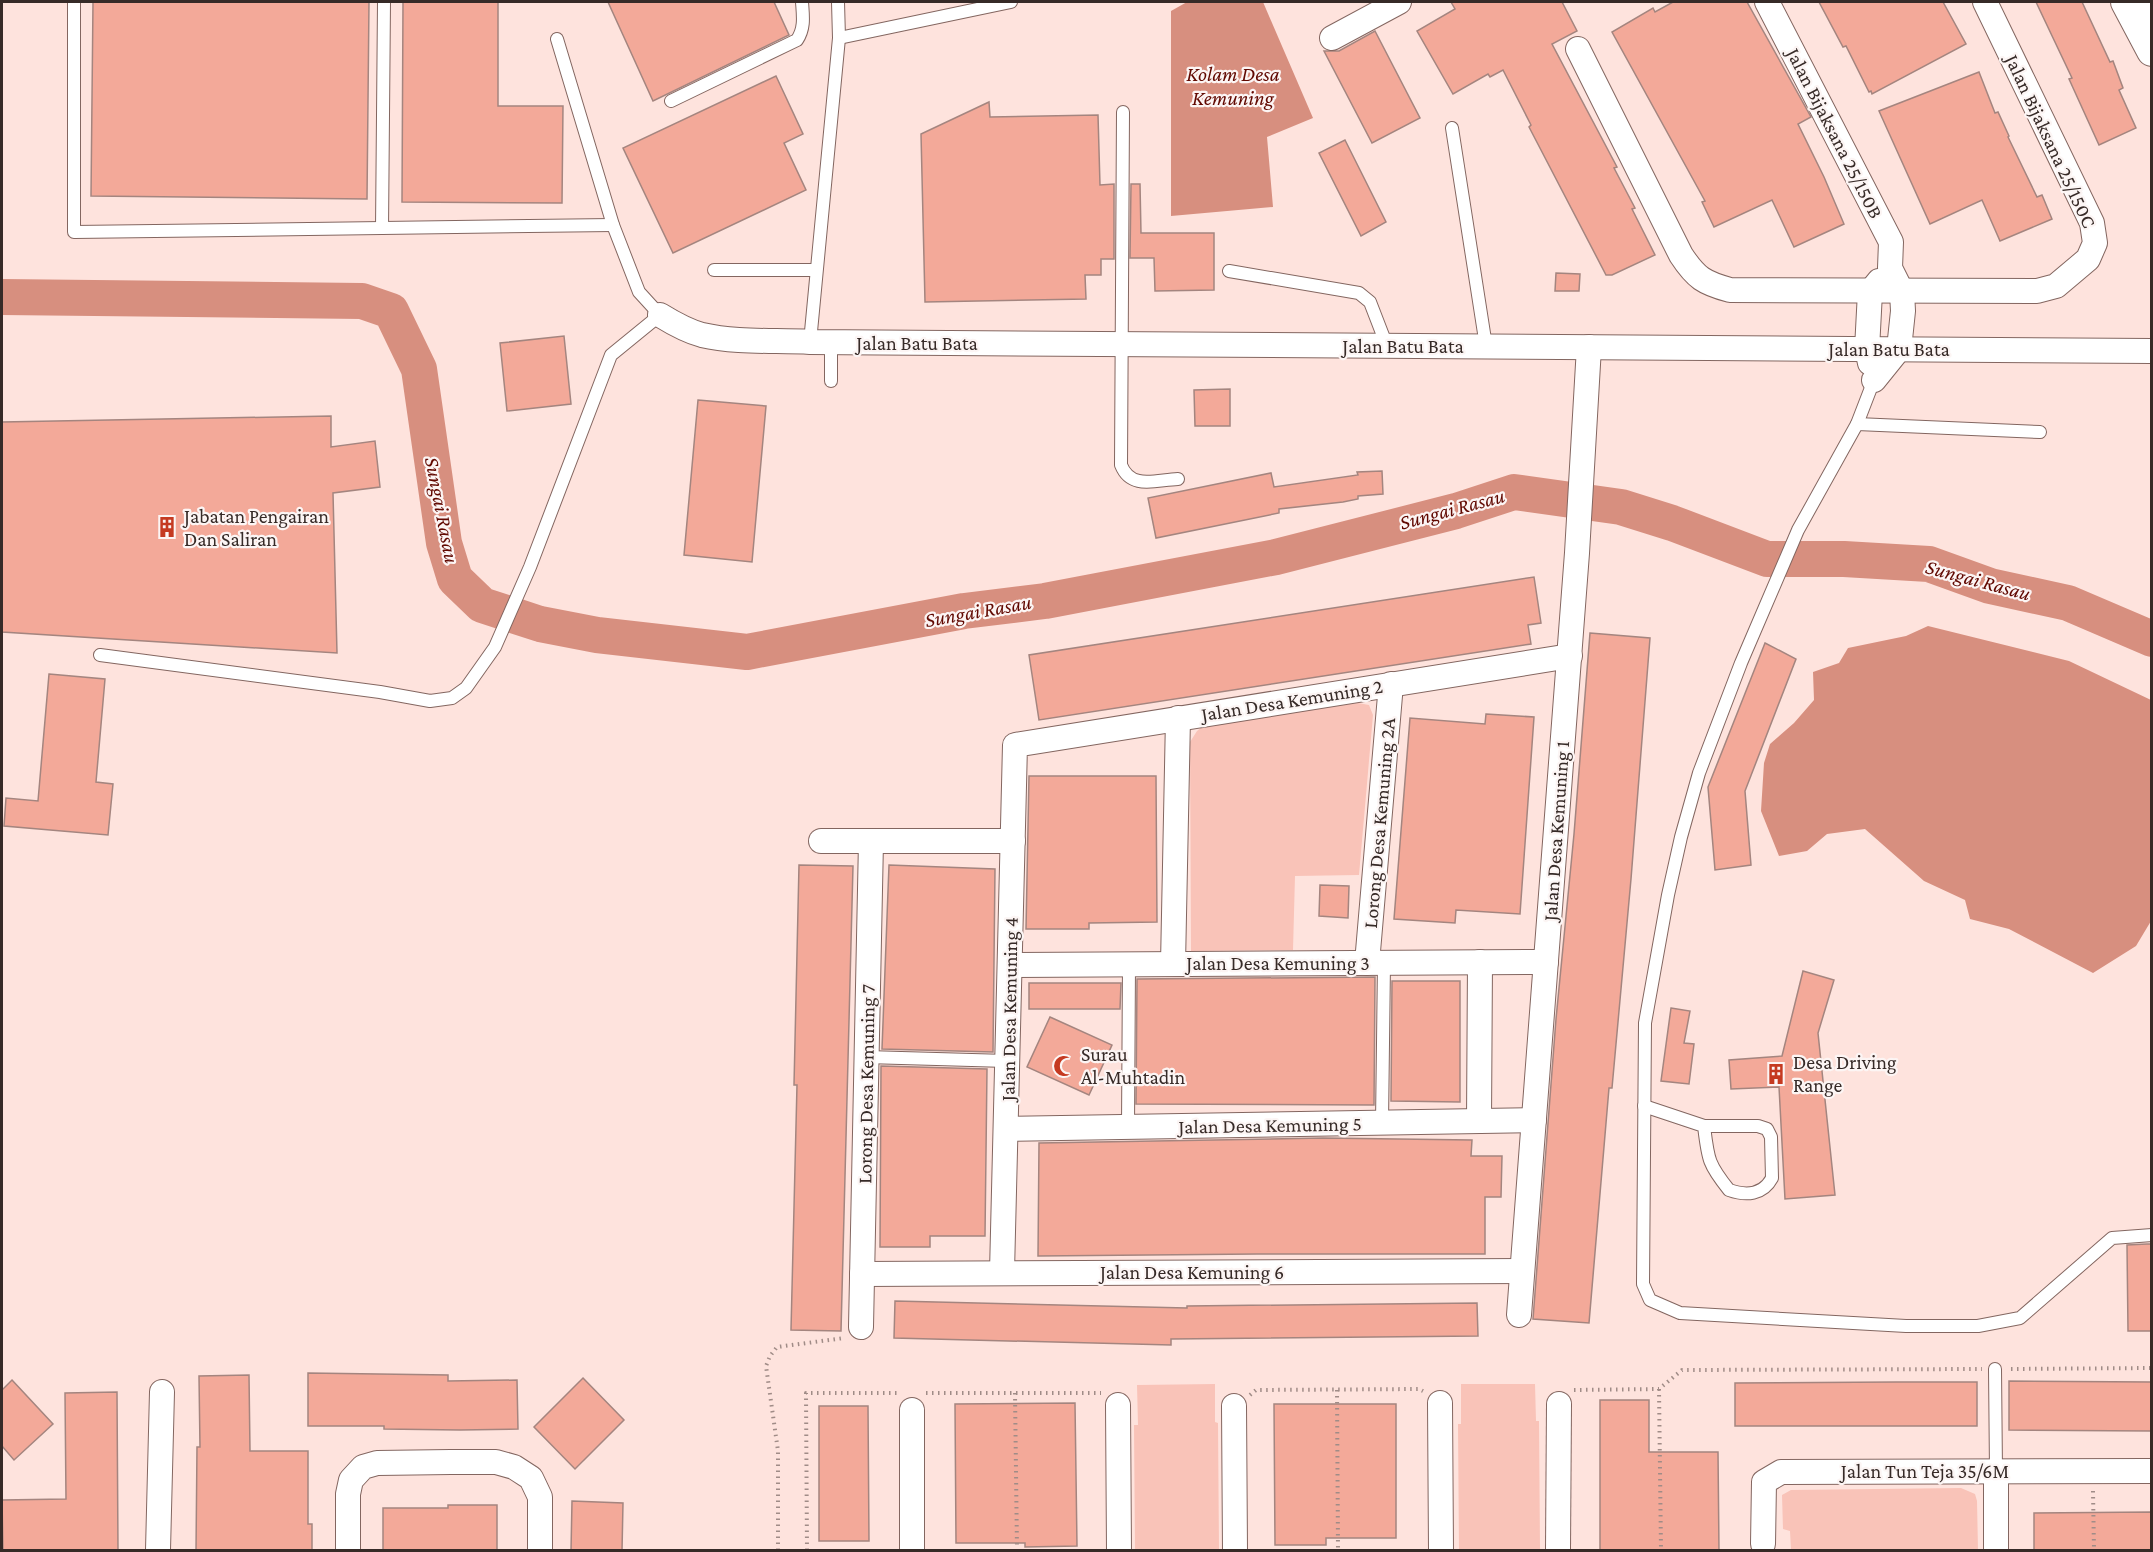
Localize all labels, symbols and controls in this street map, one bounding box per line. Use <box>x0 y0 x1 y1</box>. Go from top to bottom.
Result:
street label: Jalan Bijaksana 25/150B <box>1781 42 1887 222</box>
street label: Jalan Bijaksana 25/150C <box>1999 49 2101 232</box>
water label: Kolam Desa Kemuning <box>1186 62 1280 110</box>
street label: Jalan Batu Bata <box>854 332 978 355</box>
street label: Jalan Batu Bata <box>1340 335 1464 358</box>
street label: Jalan Batu Bata <box>1826 338 1950 361</box>
water label: Sungai Rasau <box>420 455 464 565</box>
water label: Sungai Rasau <box>1397 483 1507 535</box>
place label: Jabatan Pengairan Dan Saliran <box>182 505 329 550</box>
building icon: Jabatan Pengairan Dan Saliran <box>155 515 179 539</box>
water label: Sungai Rasau <box>1923 554 2033 606</box>
water label: Sungai Rasau <box>923 590 1033 632</box>
street label: Jalan Desa Kemuning 2 <box>1198 675 1385 727</box>
street label: Lorong Desa Kemuning 2A <box>1359 716 1400 929</box>
street label: Jalan Desa Kemuning 1 <box>1539 740 1574 924</box>
street label: Jalan Desa Kemuning 4 <box>996 917 1023 1103</box>
street label: Jalan Desa Kemuning 3 <box>1184 952 1370 975</box>
street label: Lorong Desa Kemuning 7 <box>853 984 880 1184</box>
place label: Surau Al-Muhtadin <box>1081 1043 1185 1088</box>
place label: Desa Driving Range <box>1793 1051 1897 1097</box>
mosque icon: Surau Al-Muhtadin <box>1052 1054 1076 1078</box>
building icon: Desa Driving Range <box>1764 1062 1788 1086</box>
street label: Jalan Desa Kemuning 5 <box>1176 1112 1362 1139</box>
street label: Jalan Desa Kemuning 6 <box>1098 1261 1284 1284</box>
street label: Jalan Tun Teja 35/6M <box>1839 1460 2009 1483</box>

